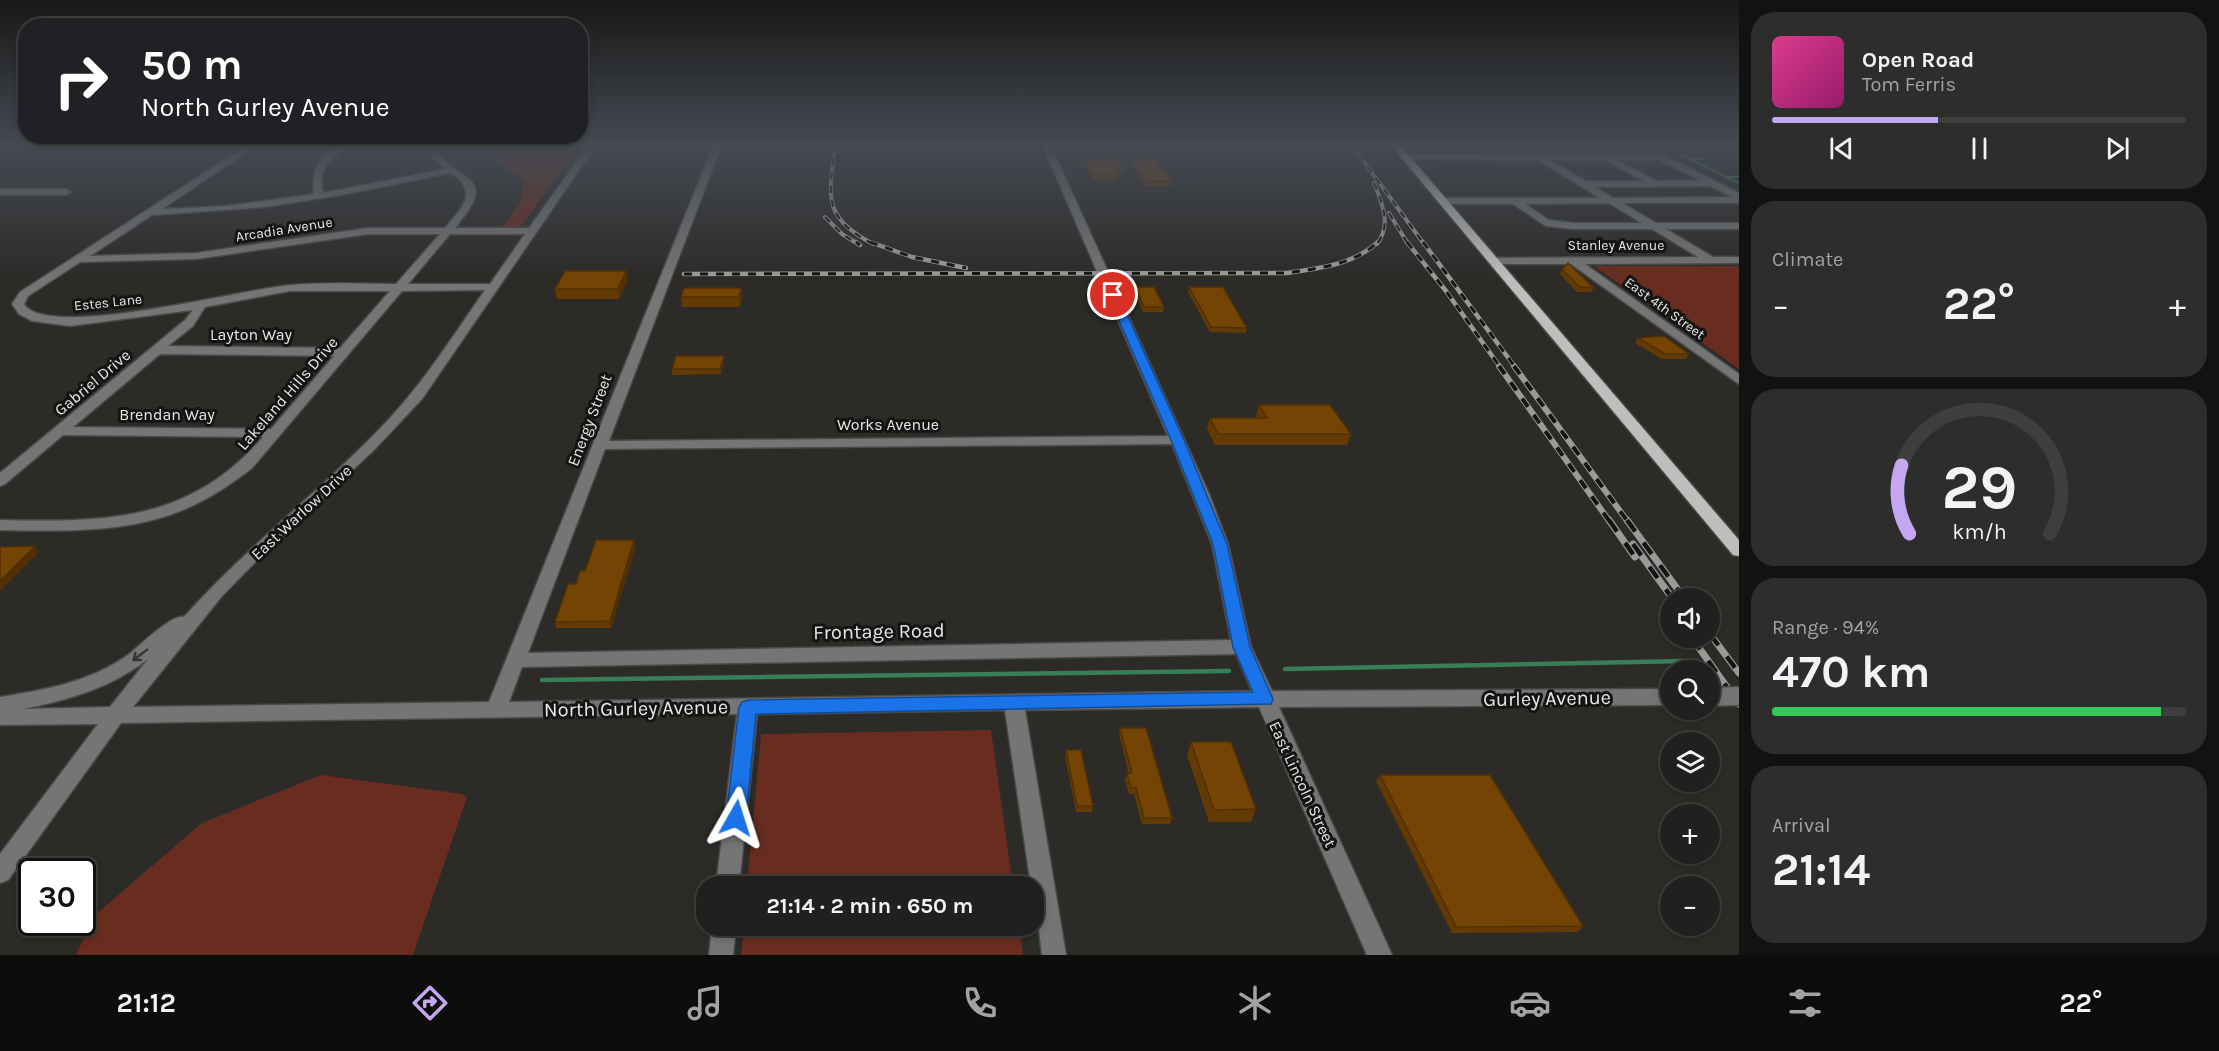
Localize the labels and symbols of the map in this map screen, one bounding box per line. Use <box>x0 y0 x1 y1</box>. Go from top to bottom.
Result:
street label: Arcadia Avenue <box>235 213 334 246</box>
street label: Stanley Avenue <box>1568 237 1664 254</box>
pin <box>1087 269 1138 320</box>
street label: East 4th Street <box>1621 274 1708 343</box>
street label: Estes Lane <box>73 290 143 315</box>
street label: Layton Way <box>210 325 293 344</box>
street label: Lakeland Hills Drive <box>233 333 342 454</box>
street label: Gabriel Drive <box>51 345 134 420</box>
street label: Energy Street <box>563 372 616 469</box>
street label: Brendan Way <box>119 405 215 424</box>
street label: Works Avenue <box>837 415 939 434</box>
street label: East Warlow Drive <box>247 461 356 564</box>
street label: Frontage Road <box>813 619 945 644</box>
one-way arrow <box>132 649 148 661</box>
street label: Gurley Avenue <box>1483 686 1611 711</box>
street label: North Gurley Avenue <box>544 695 728 722</box>
street label: East Lincoln Street <box>1265 718 1340 850</box>
position arrow <box>704 786 768 850</box>
speed limit sign: 30 <box>18 858 96 936</box>

